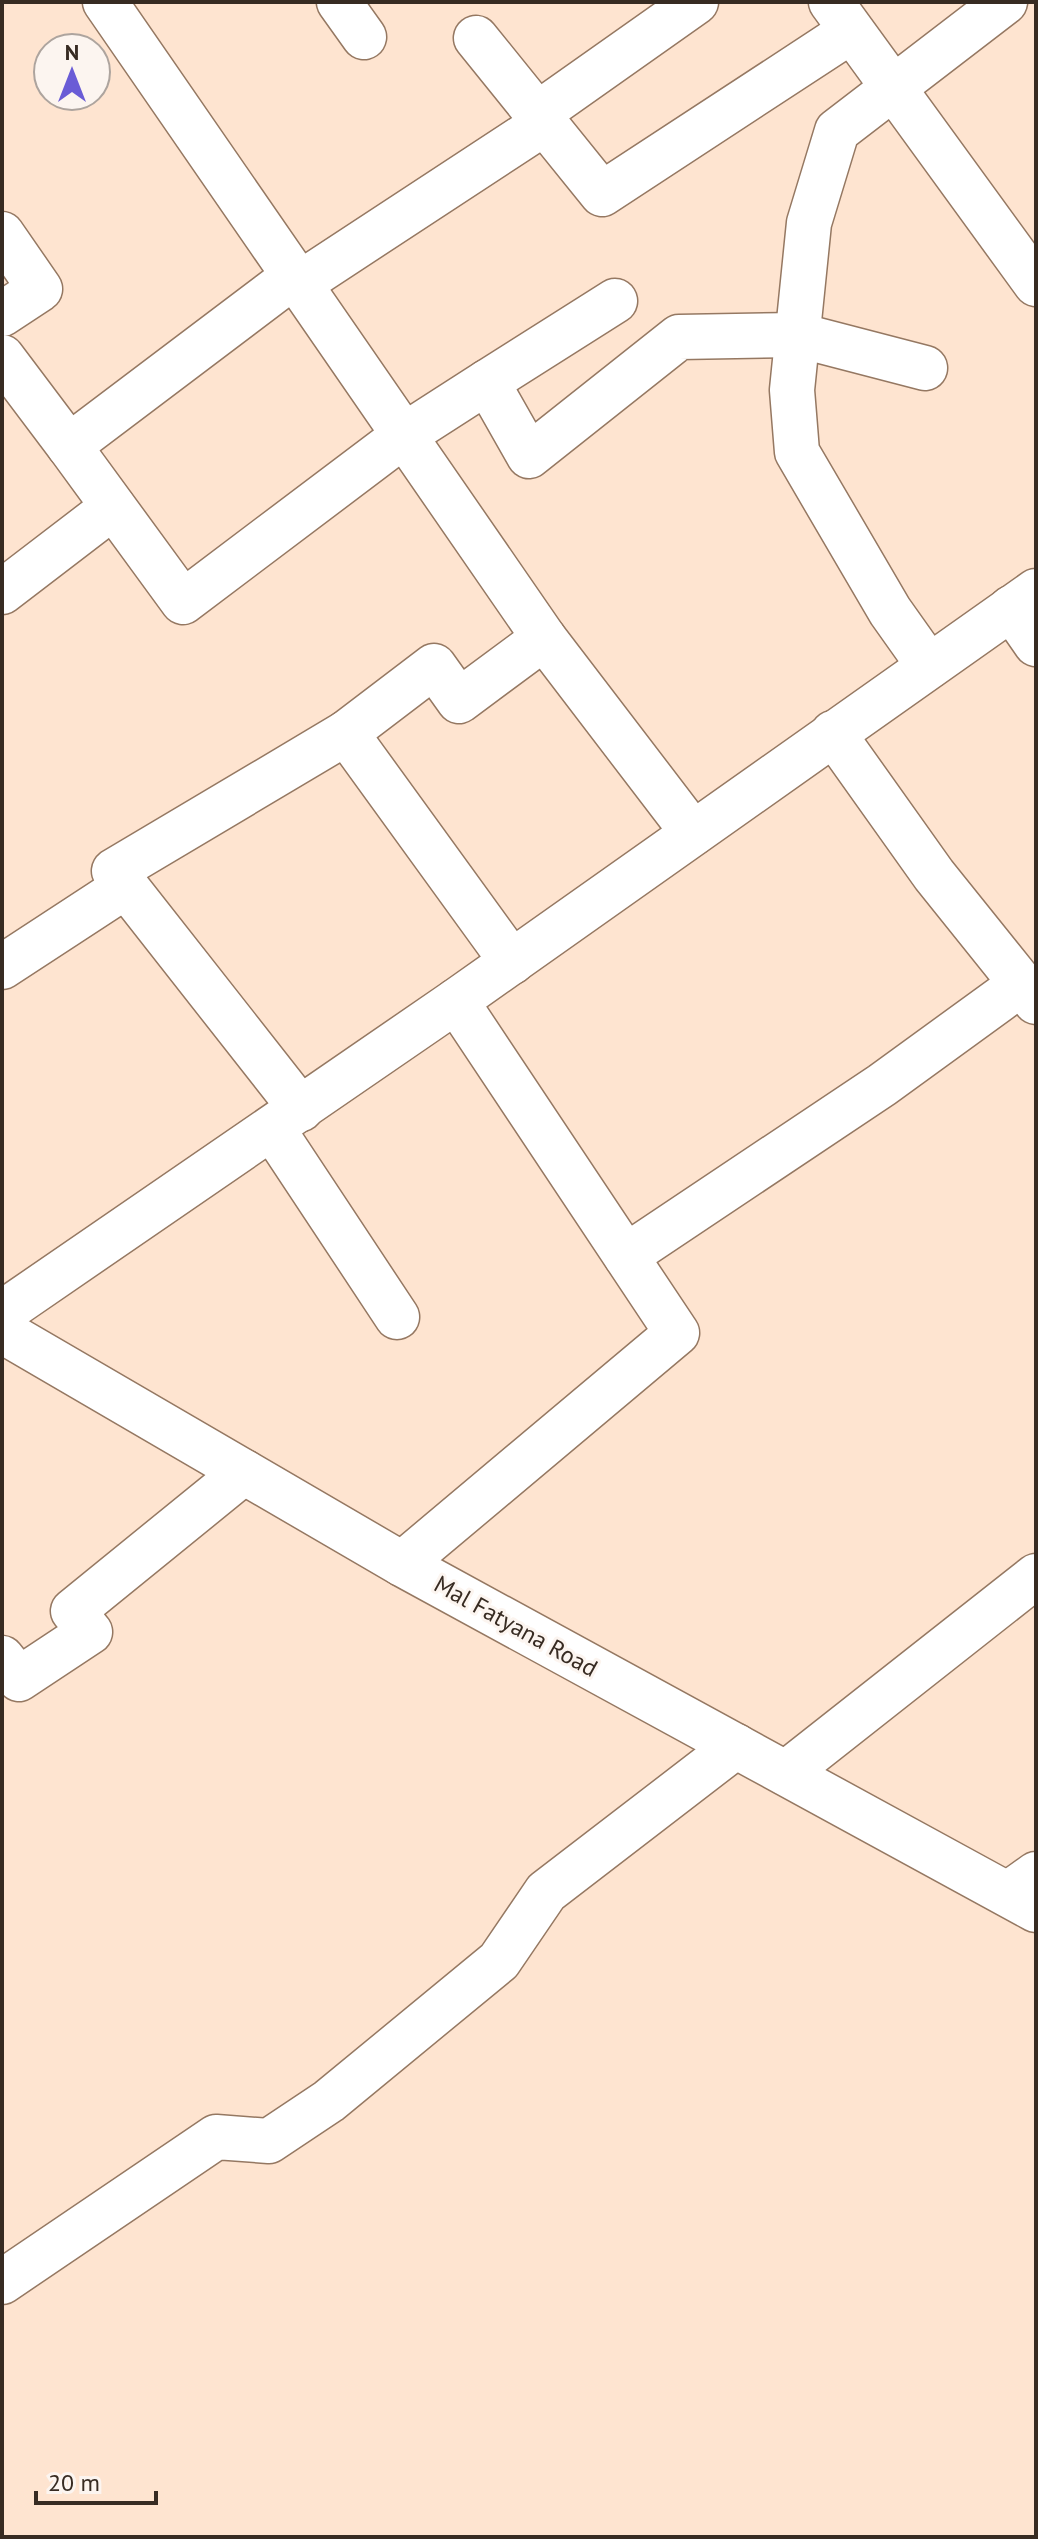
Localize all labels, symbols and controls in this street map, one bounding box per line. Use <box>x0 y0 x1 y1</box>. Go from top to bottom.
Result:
north arrow <box>32 32 112 112</box>
text: N <box>65 38 79 66</box>
street label: Mal Fatyana Road <box>429 1568 603 1684</box>
scale bar <box>36 2455 156 2505</box>
text: 20 m <box>48 2467 100 2498</box>

